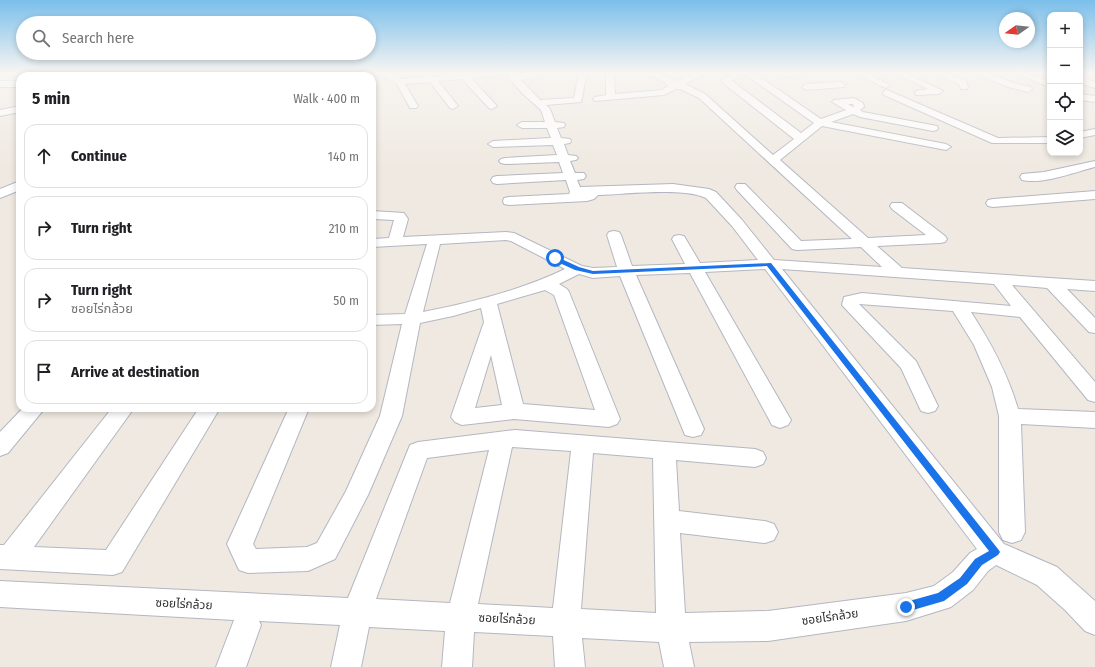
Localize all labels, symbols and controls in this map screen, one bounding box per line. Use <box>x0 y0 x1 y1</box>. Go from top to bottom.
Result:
north arrow <box>999 12 1035 48</box>
map controls <box>1047 12 1083 156</box>
button: + <box>1047 12 1083 48</box>
search box <box>16 16 376 60</box>
icon: search <box>30 27 52 49</box>
text: Search here <box>62 29 134 47</box>
button: − <box>1047 48 1083 84</box>
button: locate <box>1047 84 1083 120</box>
text: 5 min <box>32 88 70 109</box>
text: Walk · 400 m <box>293 91 360 106</box>
button: layers <box>1047 120 1083 156</box>
icon: ahead <box>33 145 55 167</box>
text: Continue <box>71 147 127 165</box>
text: 140 m <box>328 149 359 164</box>
icon: right <box>33 217 55 239</box>
text: Turn right <box>71 219 132 237</box>
text: 210 m <box>329 221 359 236</box>
route start <box>546 249 564 267</box>
text: Turn right <box>71 281 132 299</box>
icon: right <box>33 289 55 311</box>
text: 50 m <box>333 293 359 308</box>
text: ซอยไร่กล้วย <box>71 301 133 316</box>
icon: arrive <box>33 361 55 383</box>
text: Arrive at destination <box>71 363 199 381</box>
street label: ซอยไร่กล้วย <box>155 596 213 612</box>
route end <box>897 598 915 616</box>
street label: ซอยไร่กล้วย <box>801 606 859 628</box>
street label: ซอยไร่กล้วย <box>478 611 536 627</box>

